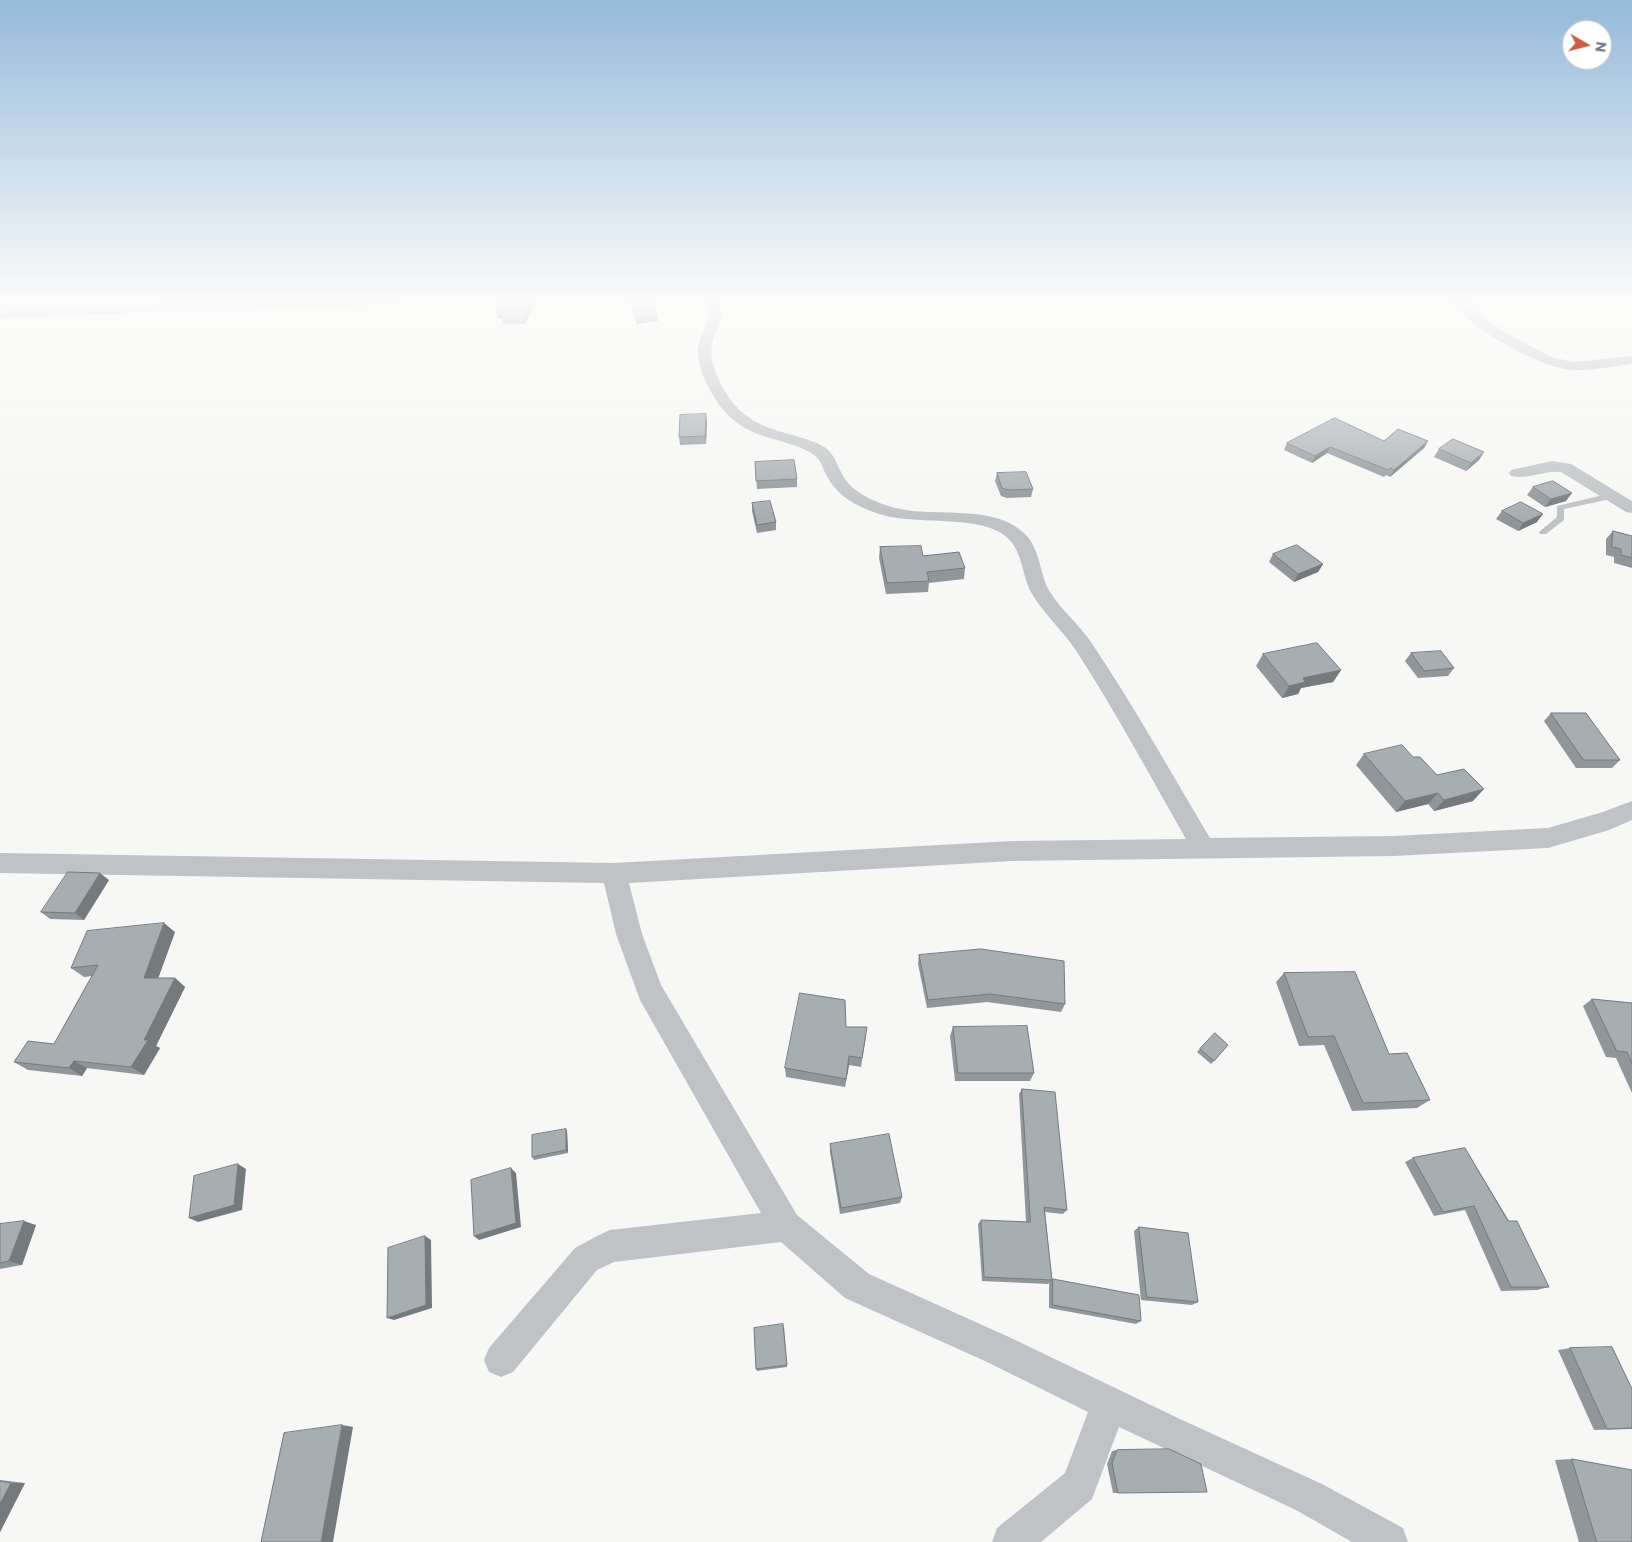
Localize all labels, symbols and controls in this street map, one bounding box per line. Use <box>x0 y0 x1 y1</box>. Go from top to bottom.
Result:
north arrow <box>1562 20 1612 70</box>
text: N <box>1592 41 1611 53</box>

